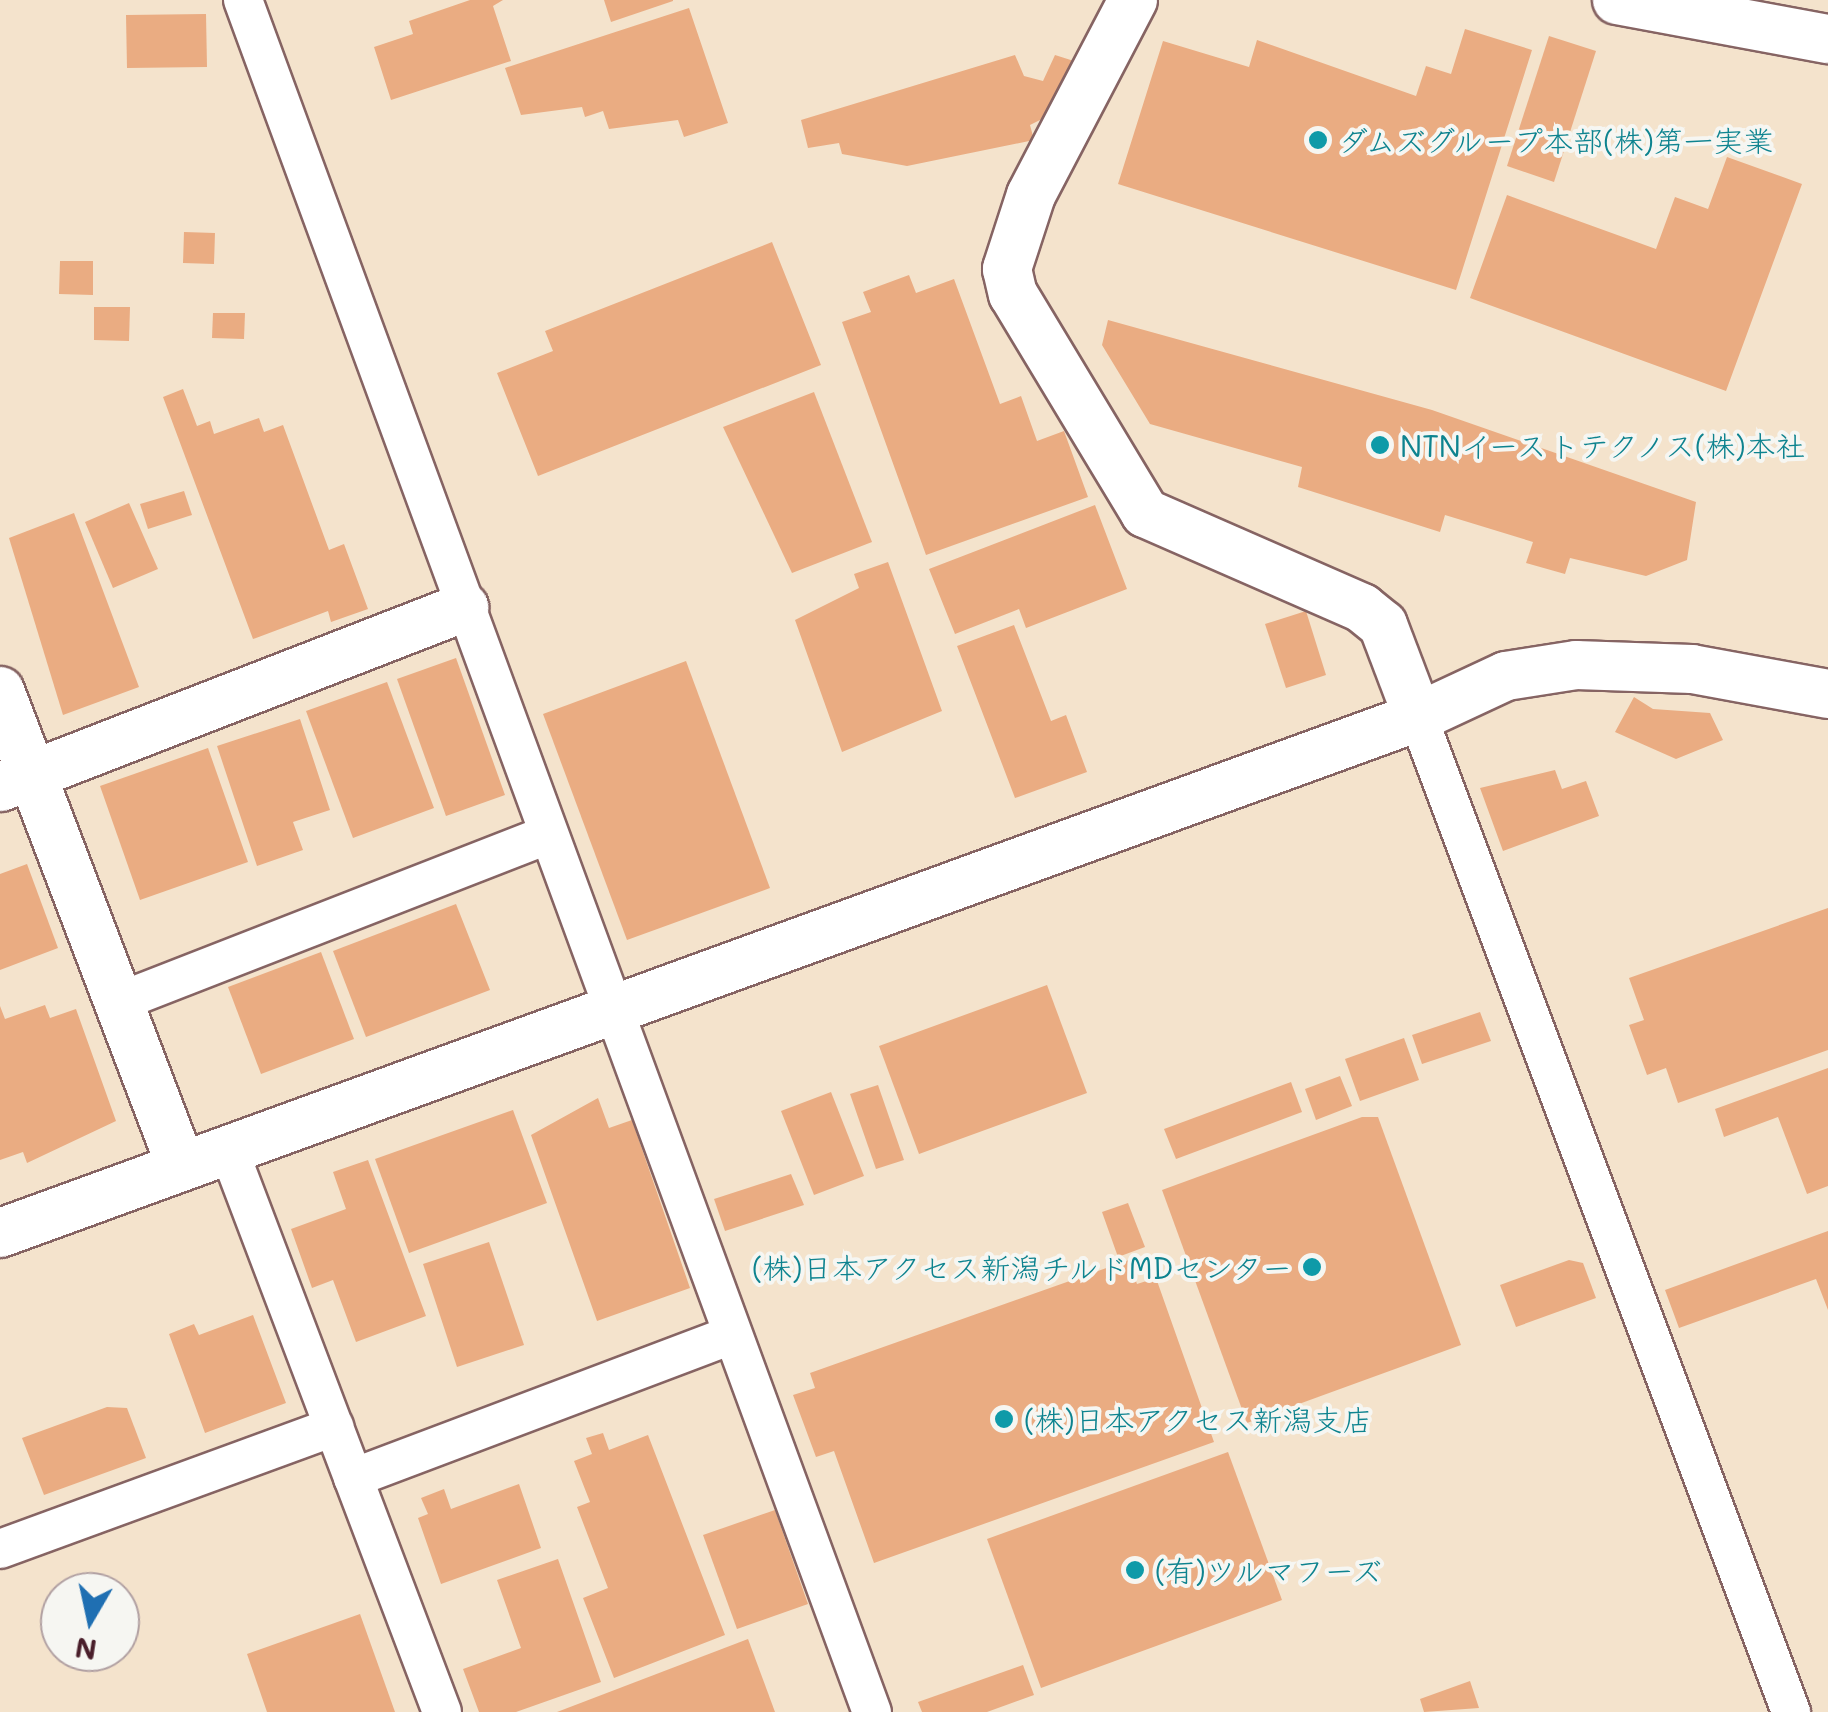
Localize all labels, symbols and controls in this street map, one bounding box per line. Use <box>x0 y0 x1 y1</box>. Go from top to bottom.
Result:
place label: ダムズグループ本部(株)第一実業 <box>1338 122 1780 158</box>
marker: ダムズグループ本部(株)第一実業 <box>1307 129 1329 151</box>
place label: NTNイーストテクノス(株)本社 <box>1400 427 1809 463</box>
marker: NTNイーストテクノス(株)本社 <box>1369 434 1391 456</box>
place label: (株)日本アクセス新潟チルドMDセンター <box>747 1249 1292 1285</box>
marker: (株)日本アクセス新潟チルドMDセンター <box>1301 1256 1323 1278</box>
place label: (株)日本アクセス新潟支店 <box>1024 1401 1374 1437</box>
marker: (株)日本アクセス新潟支店 <box>993 1408 1015 1430</box>
place label: (有)ツルマフーズ <box>1155 1552 1385 1588</box>
marker: (有)ツルマフーズ <box>1124 1559 1146 1581</box>
north arrow <box>40 1572 140 1672</box>
text: N <box>72 1630 99 1669</box>

